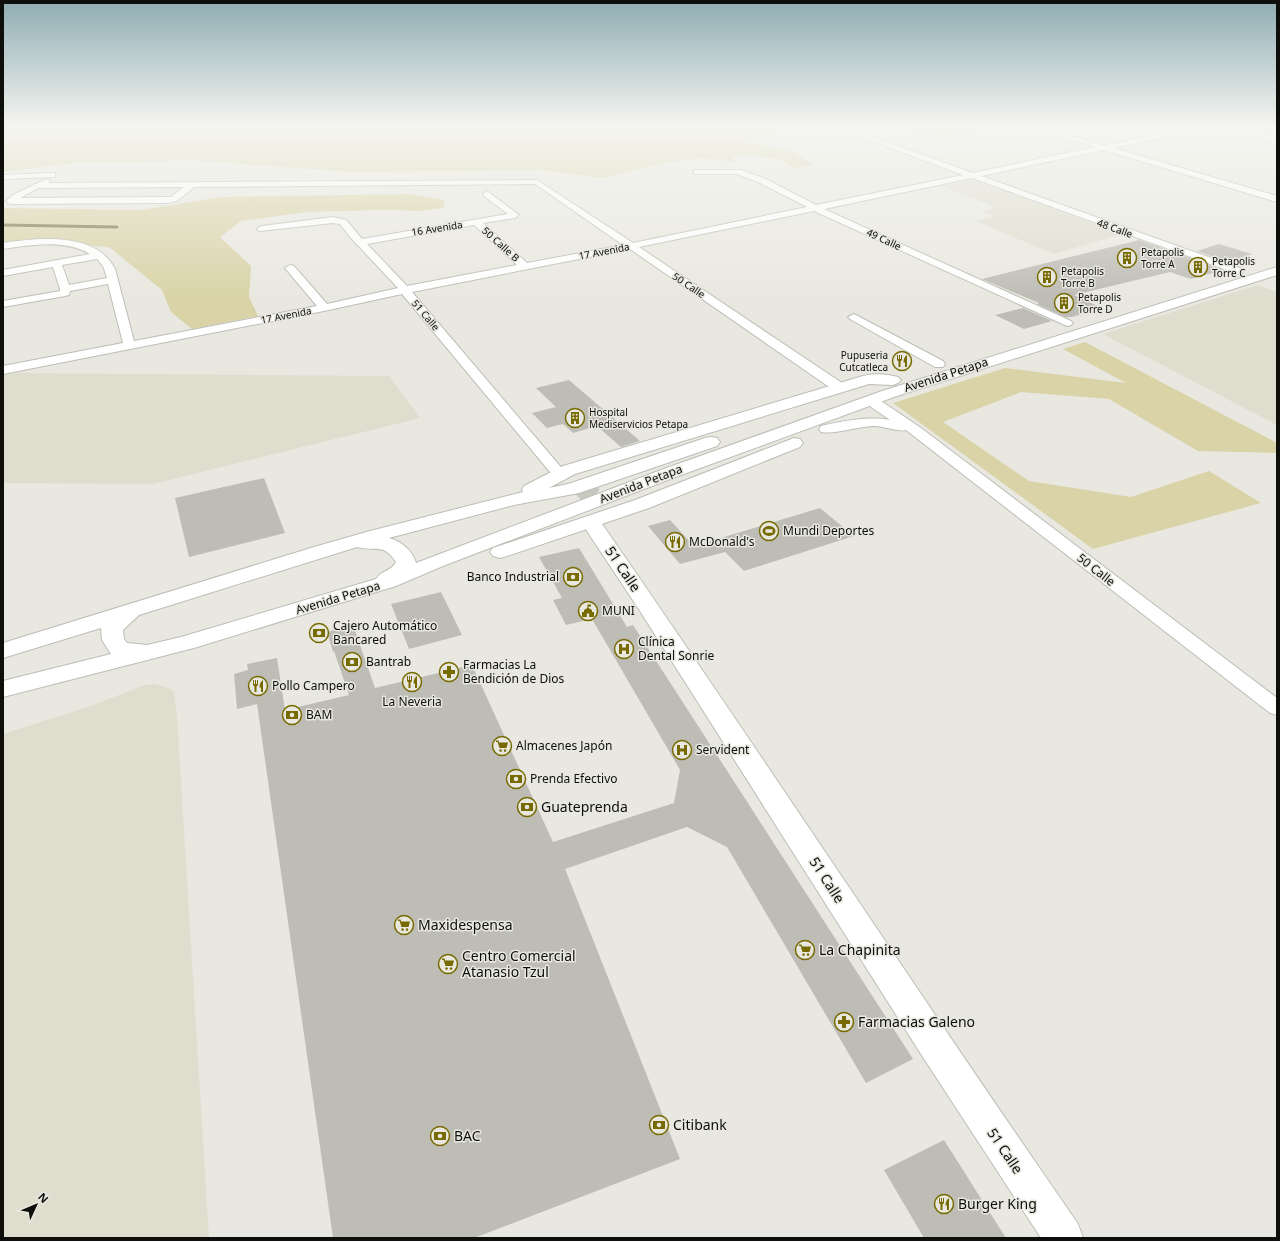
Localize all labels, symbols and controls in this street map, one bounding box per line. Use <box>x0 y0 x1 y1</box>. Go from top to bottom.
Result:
street label: 48 Calle <box>1095 215 1135 241</box>
street label: 16 Avenida <box>410 217 464 239</box>
street label: 50 Calle B <box>479 223 523 265</box>
street label: 49 Calle <box>864 225 904 253</box>
street label: 17 Avenida <box>577 239 631 263</box>
place label: Petapolis Torre A <box>1141 245 1184 271</box>
building icon: Petapolis Torre A <box>1116 247 1138 269</box>
place label: Petapolis Torre C <box>1212 254 1255 280</box>
building icon: Petapolis Torre C <box>1187 256 1209 278</box>
place label: Petapolis Torre B <box>1061 264 1104 290</box>
building icon: Petapolis Torre B <box>1036 266 1058 288</box>
street label: 50 Calle <box>670 269 708 301</box>
place label: Petapolis Torre D <box>1078 290 1121 316</box>
building icon: Petapolis Torre D <box>1053 292 1075 314</box>
street label: 51 Calle <box>409 296 443 334</box>
street label: 17 Avenida <box>259 303 313 327</box>
place label: Pupuseria Cutcatleca <box>839 348 888 374</box>
restaurant icon: Pupuseria Cutcatleca <box>891 350 913 372</box>
street label: Avenida Petapa <box>902 353 990 396</box>
place label: Hospital Mediservicios Petapa <box>589 405 688 431</box>
building icon: Hospital Mediservicios Petapa <box>564 407 586 429</box>
street label: Avenida Petapa <box>597 460 685 507</box>
sports icon: Mundi Deportes <box>758 520 780 542</box>
place label: Mundi Deportes <box>783 522 875 539</box>
restaurant icon: McDonald's <box>664 531 686 553</box>
place label: McDonald's <box>689 533 755 550</box>
street label: 51 Calle <box>601 542 646 595</box>
street label: 50 Calle <box>1074 549 1119 590</box>
bank icon: Banco Industrial <box>562 566 584 588</box>
place label: Banco Industrial <box>467 568 559 585</box>
street label: Avenida Petapa <box>294 577 382 618</box>
public building icon: MUNI <box>577 600 599 622</box>
place label: MUNI <box>602 602 635 619</box>
place label: Cajero Automático Bancared <box>333 617 437 648</box>
bank icon: Cajero Automático Bancared <box>308 622 330 644</box>
place label: Clínica Dental Sonrie <box>638 633 715 664</box>
hospital icon: Clínica Dental Sonrie <box>613 638 635 660</box>
bank icon: Bantrab <box>341 651 363 673</box>
place label: Bantrab <box>366 653 411 670</box>
place label: Farmacias La Bendición de Dios <box>463 656 564 687</box>
pharmacy icon: Farmacias La Bendición de Dios <box>438 661 460 683</box>
restaurant icon: La Neveria <box>401 671 423 693</box>
restaurant icon: Pollo Campero <box>247 675 269 697</box>
place label: Pollo Campero <box>272 677 355 694</box>
place label: La Neveria <box>382 693 442 710</box>
bank icon: BAM <box>281 704 303 726</box>
place label: BAM <box>306 706 332 723</box>
supermarket icon: Almacenes Japón <box>491 735 513 757</box>
place label: Almacenes Japón <box>516 737 612 754</box>
hospital icon: Servident <box>671 739 693 761</box>
place label: Servident <box>696 741 750 758</box>
bank icon: Prenda Efectivo <box>505 768 527 790</box>
place label: Prenda Efectivo <box>530 770 618 787</box>
bank icon: Guateprenda <box>516 796 538 818</box>
place label: Guateprenda <box>541 797 628 816</box>
street label: 51 Calle <box>805 853 849 907</box>
supermarket icon: Maxidespensa <box>393 914 415 936</box>
place label: Maxidespensa <box>418 915 513 934</box>
supermarket icon: La Chapinita <box>794 939 816 961</box>
place label: La Chapinita <box>819 940 901 959</box>
place label: Centro Comercial Atanasio Tzul <box>462 946 576 981</box>
supermarket icon: Centro Comercial Atanasio Tzul <box>437 953 459 975</box>
pharmacy icon: Farmacias Galeno <box>833 1011 855 1033</box>
place label: Farmacias Galeno <box>858 1012 975 1031</box>
bank icon: Citibank <box>648 1114 670 1136</box>
place label: Citibank <box>673 1115 727 1134</box>
street label: 51 Calle <box>983 1124 1028 1177</box>
bank icon: BAC <box>429 1125 451 1147</box>
place label: BAC <box>454 1126 481 1145</box>
north arrow <box>16 1185 56 1225</box>
text: N <box>35 1189 52 1206</box>
restaurant icon: Burger King <box>933 1193 955 1215</box>
place label: Burger King <box>958 1194 1037 1213</box>

